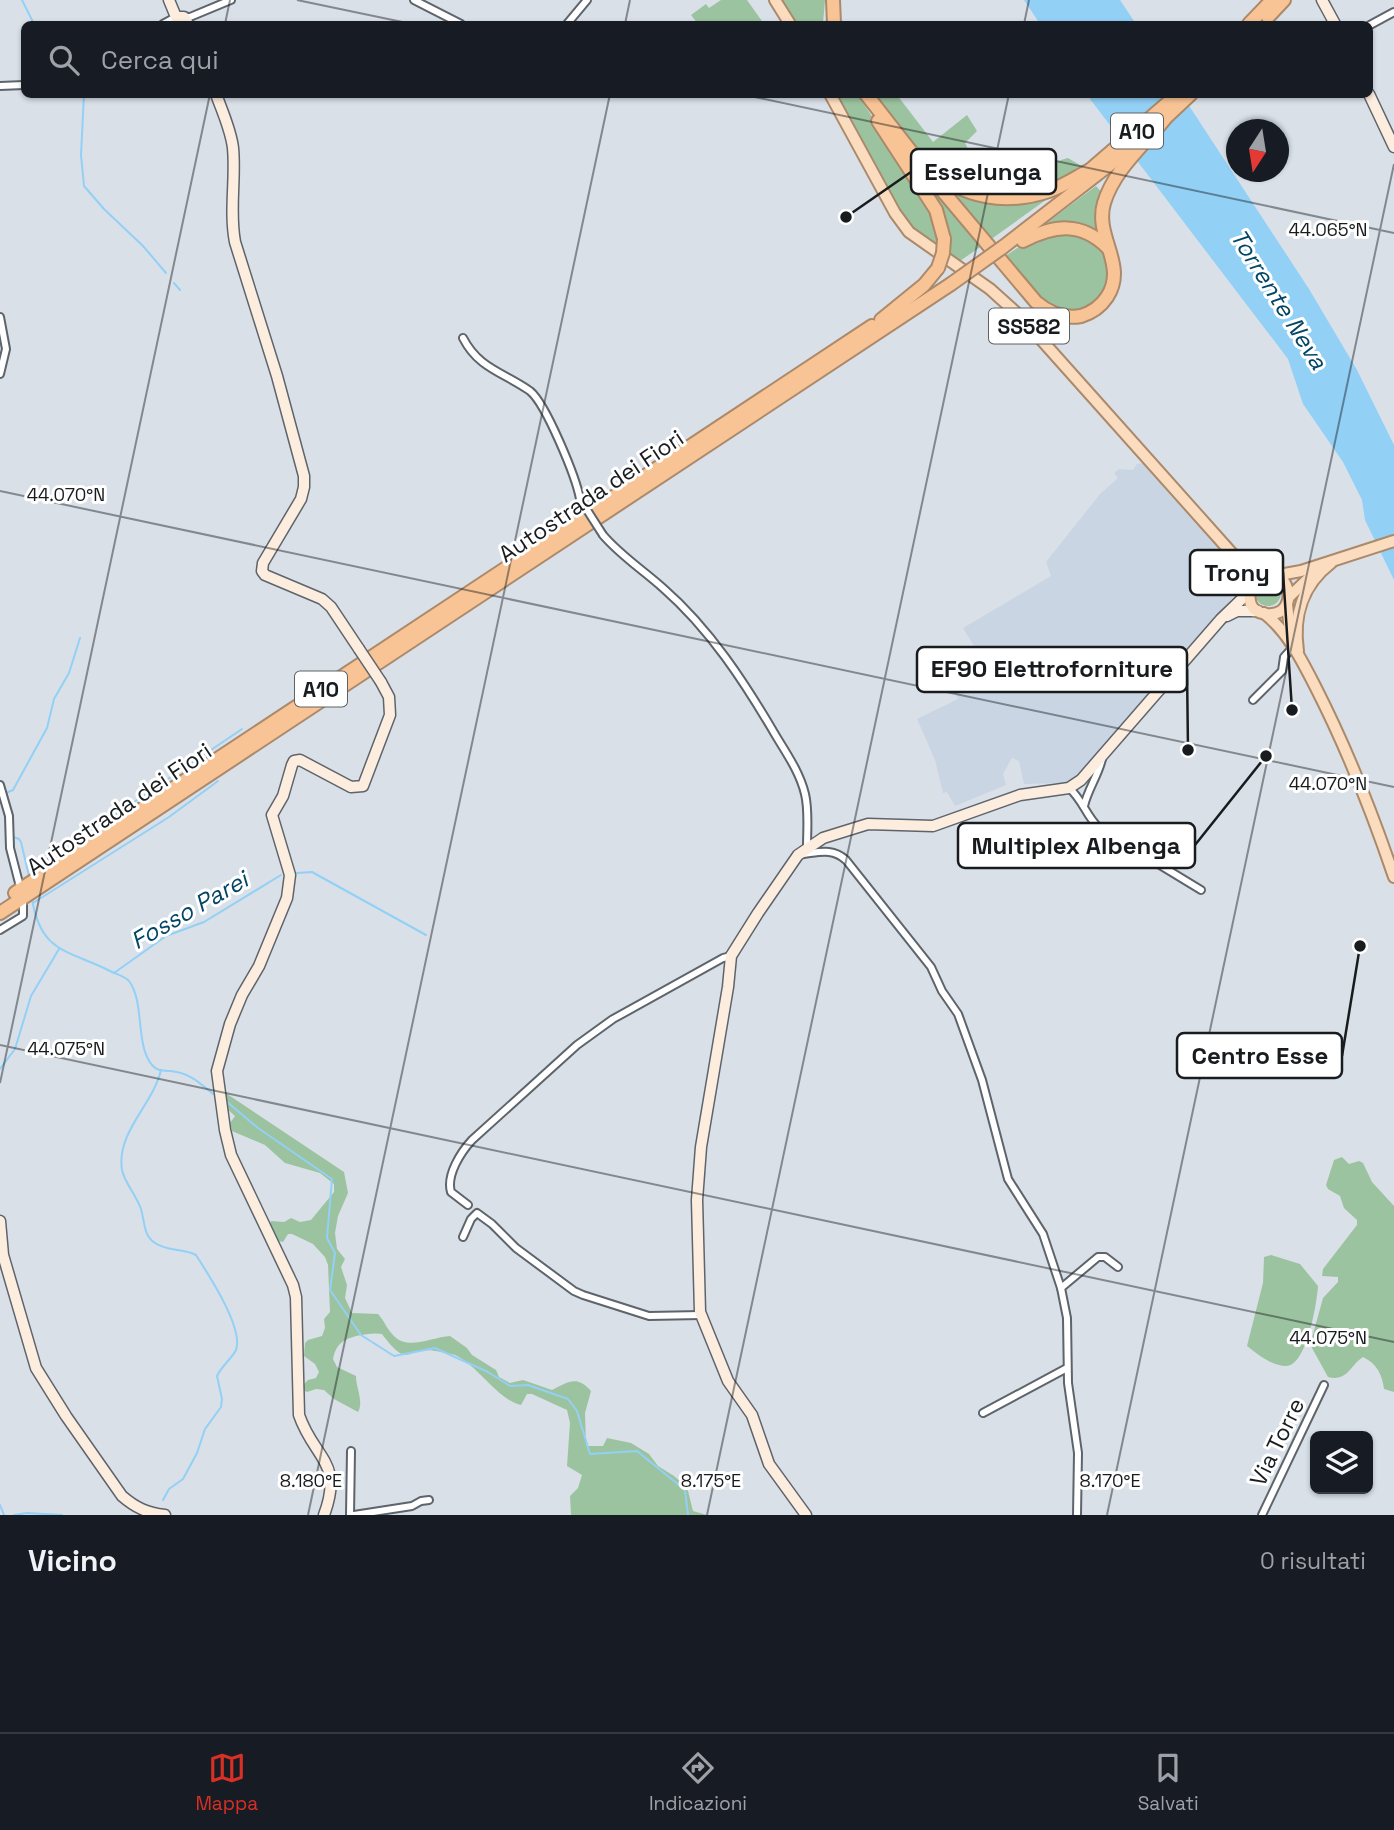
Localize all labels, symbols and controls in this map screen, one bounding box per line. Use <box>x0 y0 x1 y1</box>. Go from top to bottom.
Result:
search box <box>21 21 1373 98</box>
icon: search <box>45 41 83 79</box>
text: Cerca qui <box>101 43 219 77</box>
road number: A10 <box>1111 114 1163 148</box>
north arrow <box>1226 119 1289 182</box>
callout: Esselunga <box>911 149 1056 194</box>
text: Esselunga <box>924 156 1042 187</box>
text: 44.065°N <box>1289 218 1367 241</box>
water label: Torrente Neva <box>1224 223 1335 375</box>
road number: SS582 <box>989 308 1069 344</box>
street label: Autostrada dei Fiori <box>493 423 689 569</box>
text: 44.070°N <box>27 483 105 506</box>
callout: Trony <box>1190 550 1283 595</box>
text: Trony <box>1204 557 1270 588</box>
callout: EF90 Elettroforniture <box>917 647 1187 692</box>
text: EF90 Elettroforniture <box>931 653 1173 684</box>
road number: A10 <box>295 672 347 706</box>
street label: Autostrada dei Fiori <box>21 736 217 882</box>
text: 44.070°N <box>1289 772 1367 795</box>
callout: Multiplex Albenga <box>958 823 1195 868</box>
text: Multiplex Albenga <box>971 830 1181 861</box>
water label: Fosso Parei <box>125 862 256 956</box>
callout: Centro Esse <box>1177 1033 1342 1078</box>
text: 44.075°N <box>27 1037 105 1060</box>
text: Centro Esse <box>1192 1040 1328 1071</box>
text: 44.075°N <box>1289 1326 1367 1349</box>
street label: Via Torre <box>1243 1393 1311 1491</box>
map controls <box>1310 1431 1373 1494</box>
button: layers <box>1310 1431 1373 1494</box>
text: 8.180°E <box>280 1469 342 1492</box>
text: 8.175°E <box>681 1469 741 1492</box>
text: 8.170°E <box>1079 1469 1141 1492</box>
text: Vicino <box>28 1541 117 1580</box>
text: 0 risultati <box>1260 1546 1366 1576</box>
tab: Mappa <box>195 1749 258 1816</box>
tab: Indicazioni <box>649 1749 747 1816</box>
tab: Salvati <box>1138 1749 1199 1816</box>

